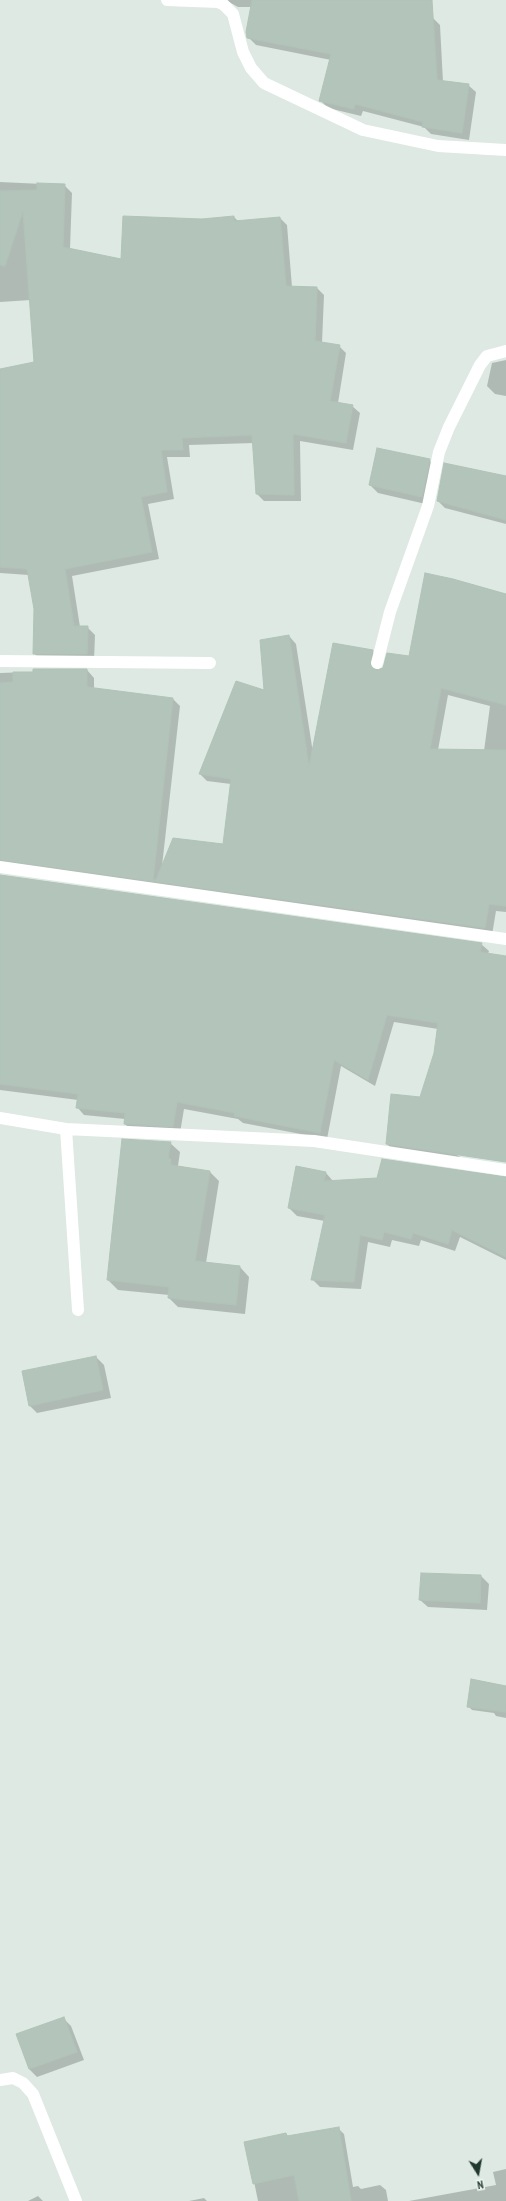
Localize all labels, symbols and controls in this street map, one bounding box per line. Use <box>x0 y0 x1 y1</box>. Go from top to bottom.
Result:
north arrow <box>458 2153 498 2193</box>
text: N <box>476 2177 485 2192</box>

